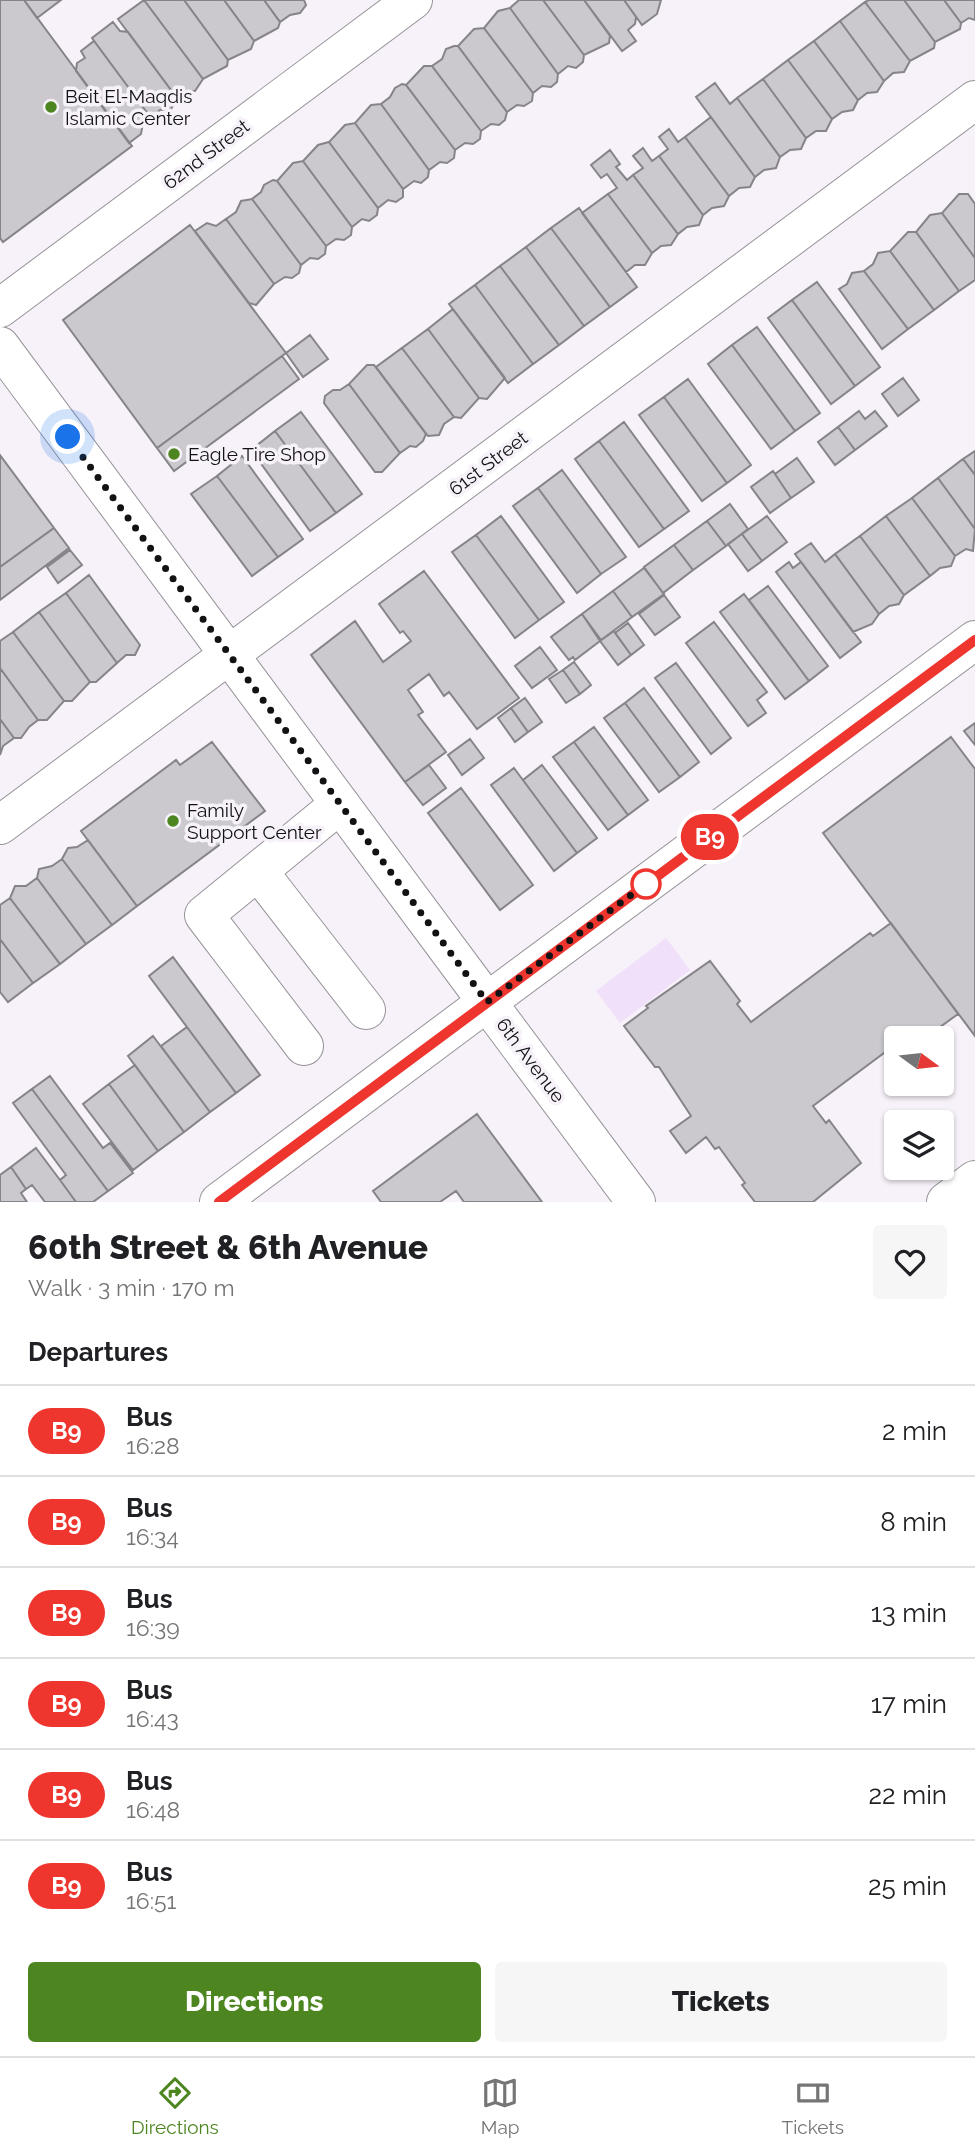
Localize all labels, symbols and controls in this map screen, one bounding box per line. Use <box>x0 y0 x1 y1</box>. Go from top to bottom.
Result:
place label: Beit El-Maqdis Islamic Center <box>65 85 192 129</box>
marker: Beit El-Maqdis Islamic Center <box>43 99 59 115</box>
street label: 62nd Street <box>159 114 254 193</box>
your location <box>50 419 85 454</box>
street label: 61st Street <box>444 426 532 500</box>
place label: Eagle Tire Shop <box>188 443 326 465</box>
marker: Eagle Tire Shop <box>166 446 182 462</box>
place label: Family Support Center <box>187 799 322 843</box>
marker: Family Support Center <box>165 813 181 829</box>
line badge: B9 <box>678 814 742 860</box>
text: B9 <box>695 822 725 851</box>
unlabelled marker <box>631 869 661 899</box>
street label: 6th Avenue <box>492 1014 570 1106</box>
north arrow <box>884 1026 954 1096</box>
map controls <box>884 1026 954 1180</box>
button: layers <box>884 1110 954 1180</box>
button: heart <box>873 1225 947 1299</box>
text: 60th Street & 6th Avenue <box>28 1228 428 1267</box>
text: Walk · 3 min · 170 m <box>28 1274 235 1301</box>
text: Departures <box>28 1337 168 1367</box>
text: Bus <box>126 1402 173 1432</box>
text: B9 <box>51 1416 82 1445</box>
text: 2 min <box>882 1416 947 1446</box>
text: 16:28 <box>126 1432 180 1459</box>
text: Bus <box>126 1493 173 1523</box>
text: B9 <box>51 1507 82 1536</box>
text: 8 min <box>880 1507 947 1537</box>
text: 16:34 <box>126 1523 179 1550</box>
text: Bus <box>126 1584 173 1614</box>
text: B9 <box>51 1598 82 1627</box>
text: 13 min <box>871 1598 947 1628</box>
text: 16:39 <box>126 1614 180 1641</box>
text: Bus <box>126 1675 173 1705</box>
text: B9 <box>51 1689 82 1718</box>
text: 17 min <box>871 1689 947 1719</box>
text: 16:43 <box>126 1705 179 1732</box>
text: Bus <box>126 1766 173 1796</box>
text: B9 <box>51 1780 82 1809</box>
text: 22 min <box>869 1780 947 1810</box>
text: 16:48 <box>126 1796 180 1823</box>
text: Bus <box>126 1857 173 1887</box>
text: B9 <box>51 1871 82 1900</box>
text: 25 min <box>868 1871 947 1901</box>
text: 16:51 <box>126 1887 176 1914</box>
button: Directions <box>28 1962 481 2042</box>
button: Tickets <box>495 1962 947 2042</box>
tab: Directions <box>131 2074 219 2138</box>
tab: Map <box>481 2074 520 2138</box>
tab: Tickets <box>782 2074 844 2138</box>

